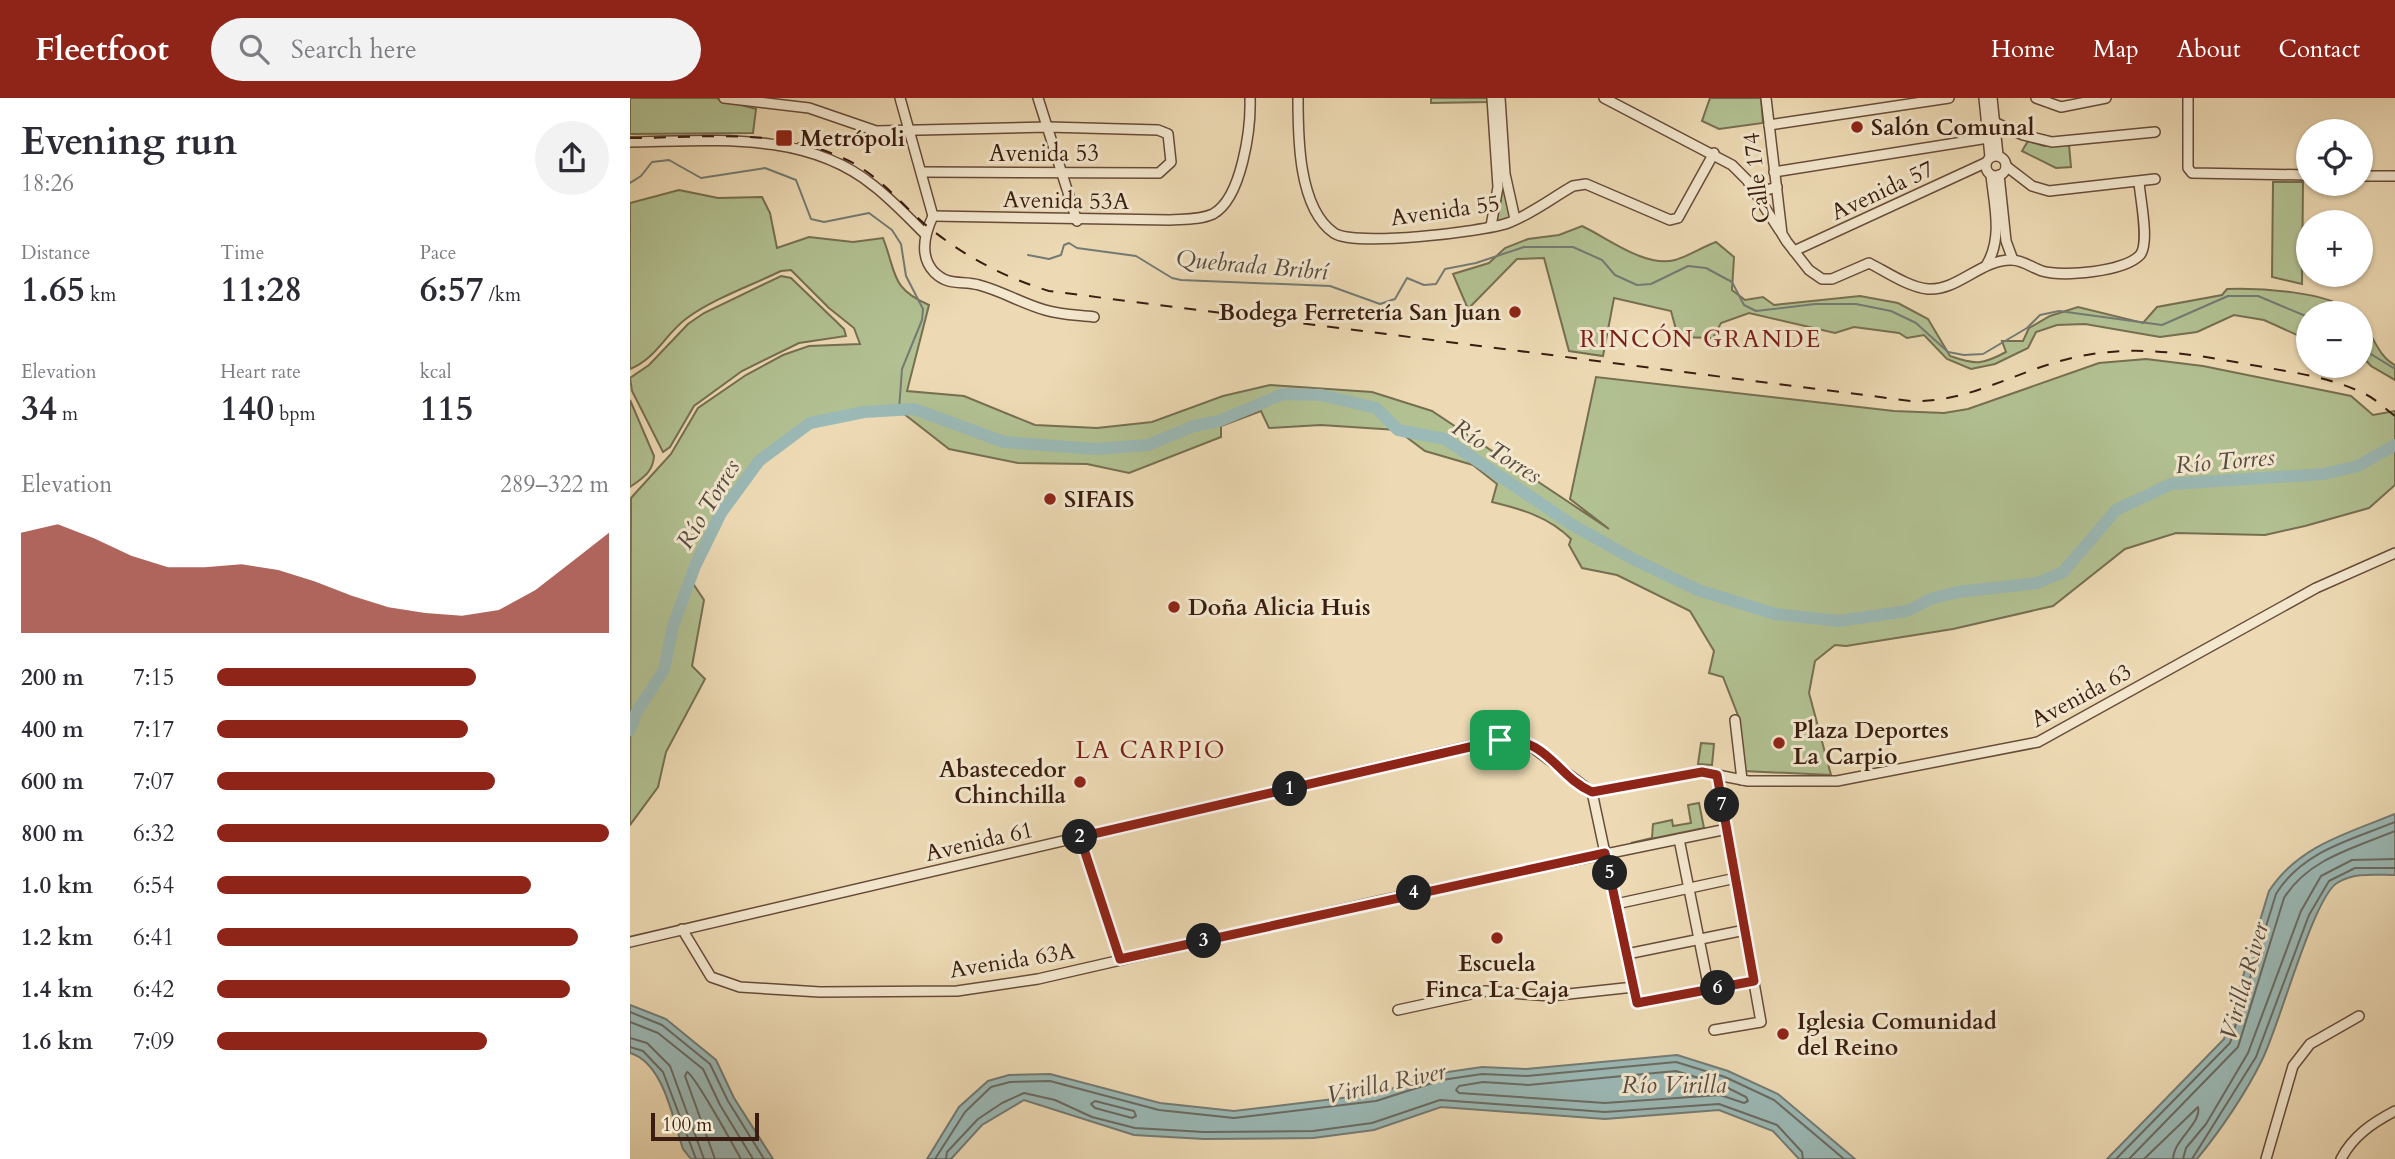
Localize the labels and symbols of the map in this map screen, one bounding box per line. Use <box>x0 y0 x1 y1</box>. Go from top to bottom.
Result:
place label: Salón Comunal <box>1871 112 2035 143</box>
marker: Salón Comunal <box>1849 119 1865 135</box>
place label: Metrópoli <box>800 123 905 154</box>
marker: Metrópoli <box>774 128 794 148</box>
street label: Calle 174 <box>1736 131 1777 225</box>
street label: Avenida 53 <box>989 138 1099 169</box>
street label: Avenida 57 <box>1826 153 1939 228</box>
street label: Avenida 53A <box>1003 184 1130 217</box>
street label: Avenida 55 <box>1388 187 1502 233</box>
water label: Quebrada Bribrí <box>1175 242 1331 289</box>
place label: Bodega Ferretería San Juan <box>1219 297 1501 328</box>
marker: Bodega Ferretería San Juan <box>1507 304 1523 320</box>
district label: RINCÓN GRANDE <box>1580 323 1822 356</box>
water label: Río Torres <box>1446 411 1548 492</box>
water label: Río Torres <box>2174 441 2276 482</box>
water label: Río Torres <box>669 453 748 555</box>
place label: SIFAIS <box>1064 484 1134 515</box>
marker: SIFAIS <box>1042 491 1058 507</box>
place label: Doña Alicia Huis <box>1188 592 1370 623</box>
marker: Doña Alicia Huis <box>1166 599 1182 615</box>
street label: Avenida 63 <box>2025 656 2137 735</box>
pin <box>1470 710 1530 770</box>
place label: Plaza Deportes La Carpio <box>1793 715 1949 772</box>
district label: LA CARPIO <box>1075 734 1227 767</box>
marker: Plaza Deportes La Carpio <box>1771 735 1787 751</box>
place label: Abastecedor Chinchilla <box>939 754 1067 811</box>
pin: 1 <box>1272 772 1308 806</box>
marker: Abastecedor Chinchilla <box>1072 774 1088 790</box>
pin: 7 <box>1704 788 1740 822</box>
street label: Avenida 61 <box>922 814 1036 869</box>
pin: 2 <box>1063 820 1098 854</box>
pin: 5 <box>1592 856 1628 890</box>
pin: 4 <box>1396 876 1432 910</box>
water label: Virilla River <box>2212 917 2277 1044</box>
pin: 3 <box>1186 924 1222 958</box>
marker: Escuela Finca La Caja <box>1489 930 1505 946</box>
street label: Avenida 63A <box>947 935 1077 986</box>
place label: Escuela Finca La Caja <box>1425 948 1570 1005</box>
pin: 6 <box>1700 970 1736 1006</box>
place label: Iglesia Comunidad del Reino <box>1797 1006 1997 1063</box>
marker: Iglesia Comunidad del Reino <box>1775 1026 1791 1042</box>
water label: Virilla River <box>1323 1054 1450 1112</box>
water label: Río Virilla <box>1622 1069 1727 1102</box>
scale bar <box>651 1110 760 1142</box>

